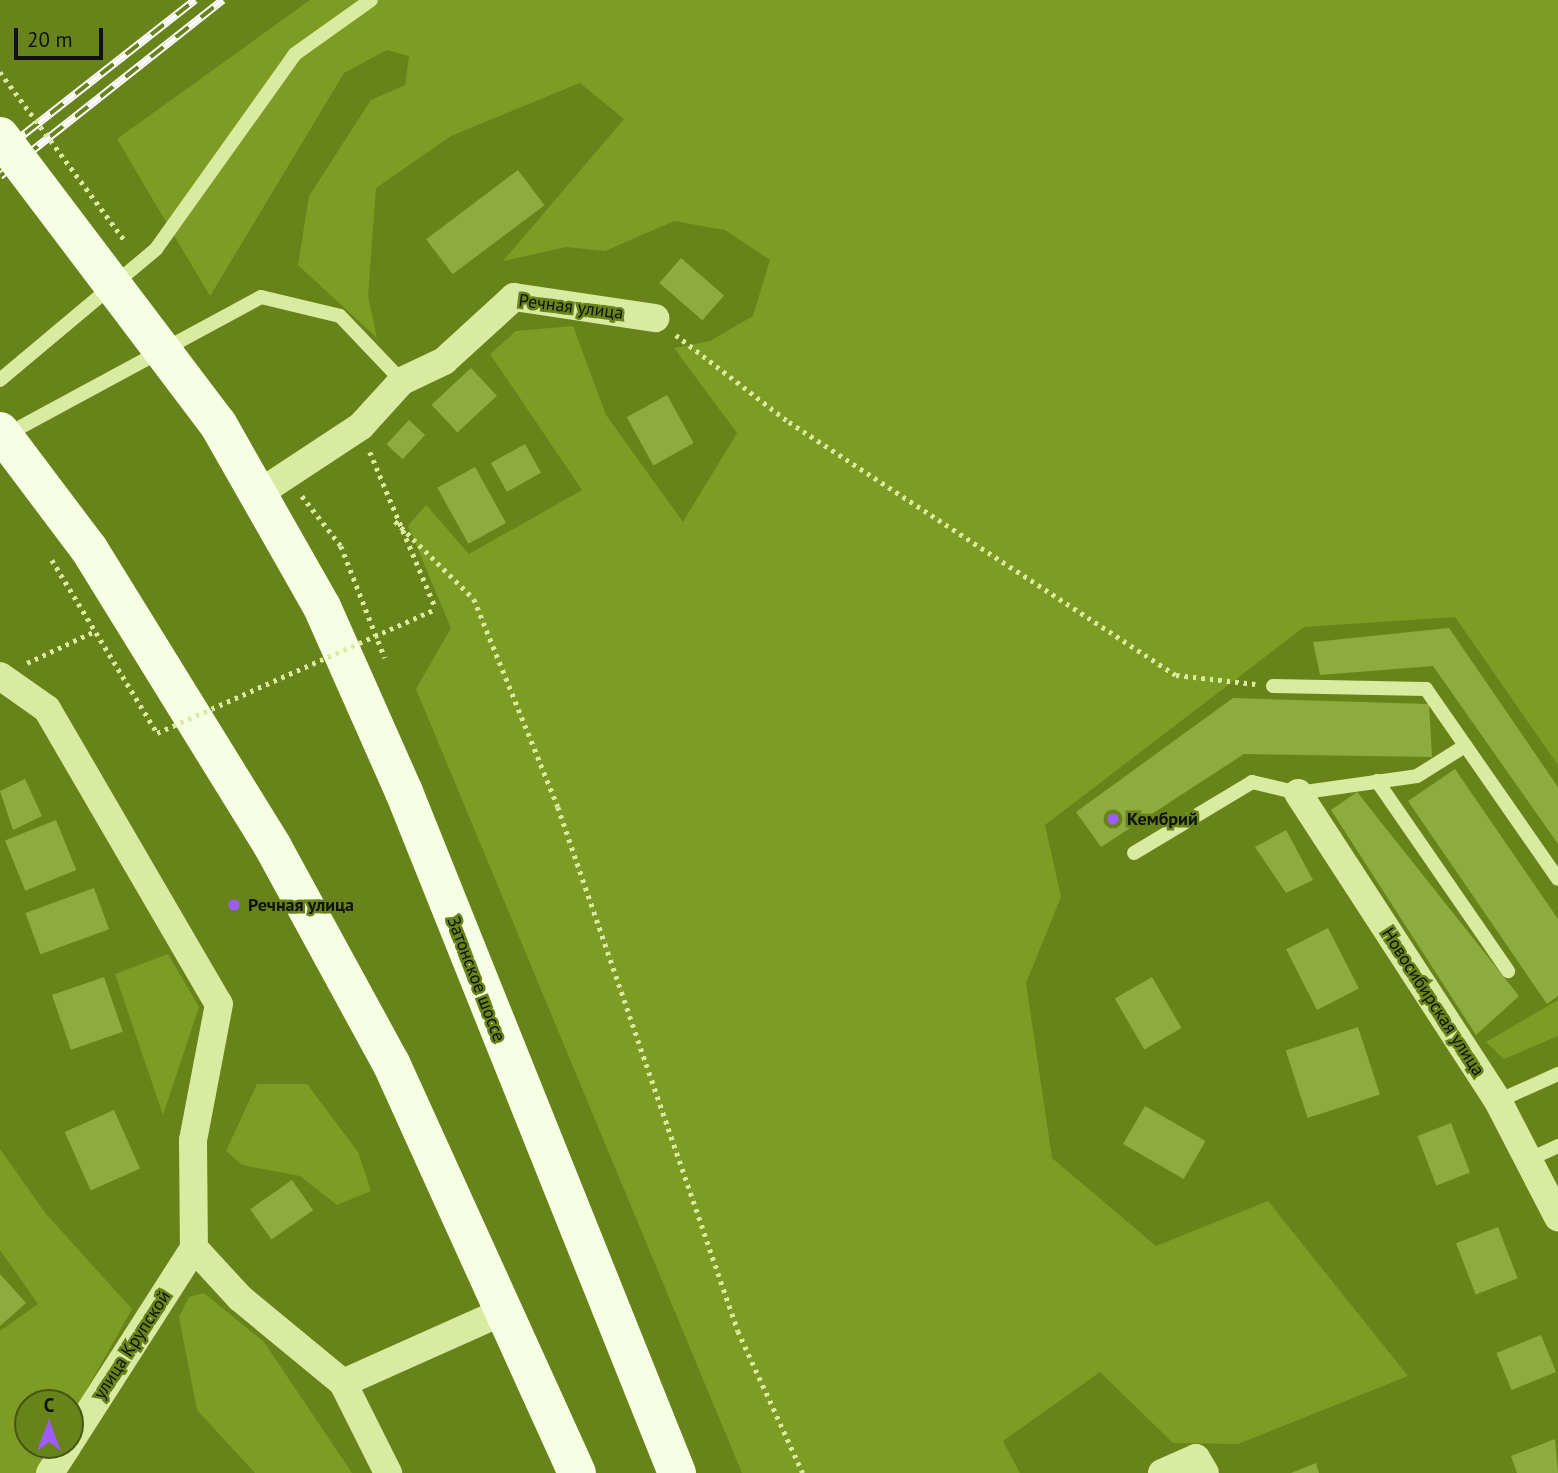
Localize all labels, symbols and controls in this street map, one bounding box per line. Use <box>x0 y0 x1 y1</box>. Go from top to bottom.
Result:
scale bar <box>18 14 107 58</box>
text: 20 m <box>27 26 73 53</box>
street label: Речная улица <box>517 290 625 324</box>
place label: Кембрий <box>1127 808 1198 830</box>
marker: Кембрий <box>1105 811 1121 827</box>
place label: Речная улица <box>248 894 354 916</box>
marker: Речная улица <box>226 897 242 913</box>
street label: Затонское шоссе <box>442 913 510 1045</box>
street label: Новосибирская улица <box>1377 924 1489 1080</box>
street label: улица Крупской <box>89 1287 175 1403</box>
north arrow <box>14 1389 84 1459</box>
text: С <box>44 1393 54 1417</box>

